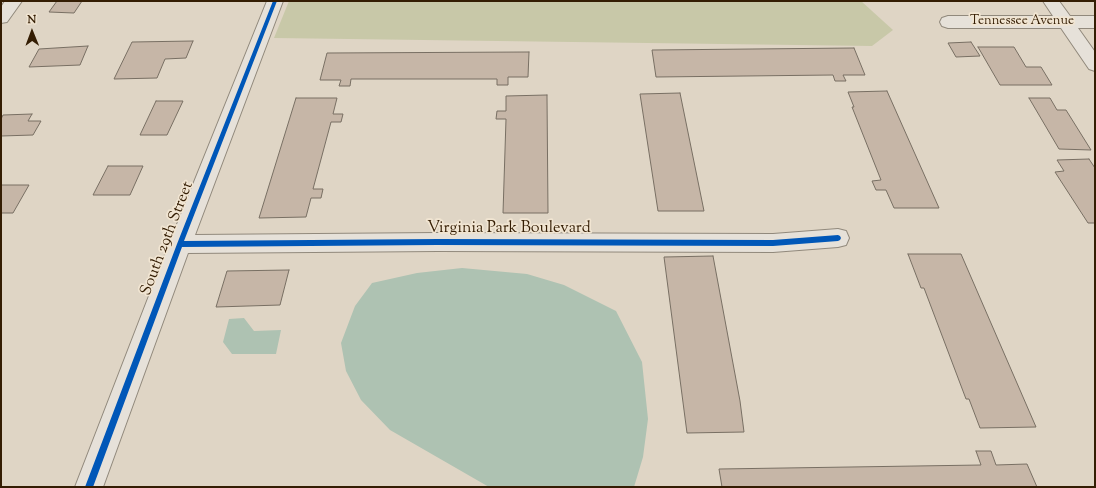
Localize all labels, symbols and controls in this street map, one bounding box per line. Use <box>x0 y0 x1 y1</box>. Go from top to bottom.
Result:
north arrow <box>12 12 52 52</box>
text: N <box>27 12 36 28</box>
street label: Tennessee Avenue <box>970 14 1074 30</box>
street label: South 29th Street <box>137 179 199 299</box>
street label: Virginia Park Boulevard <box>427 219 591 239</box>

